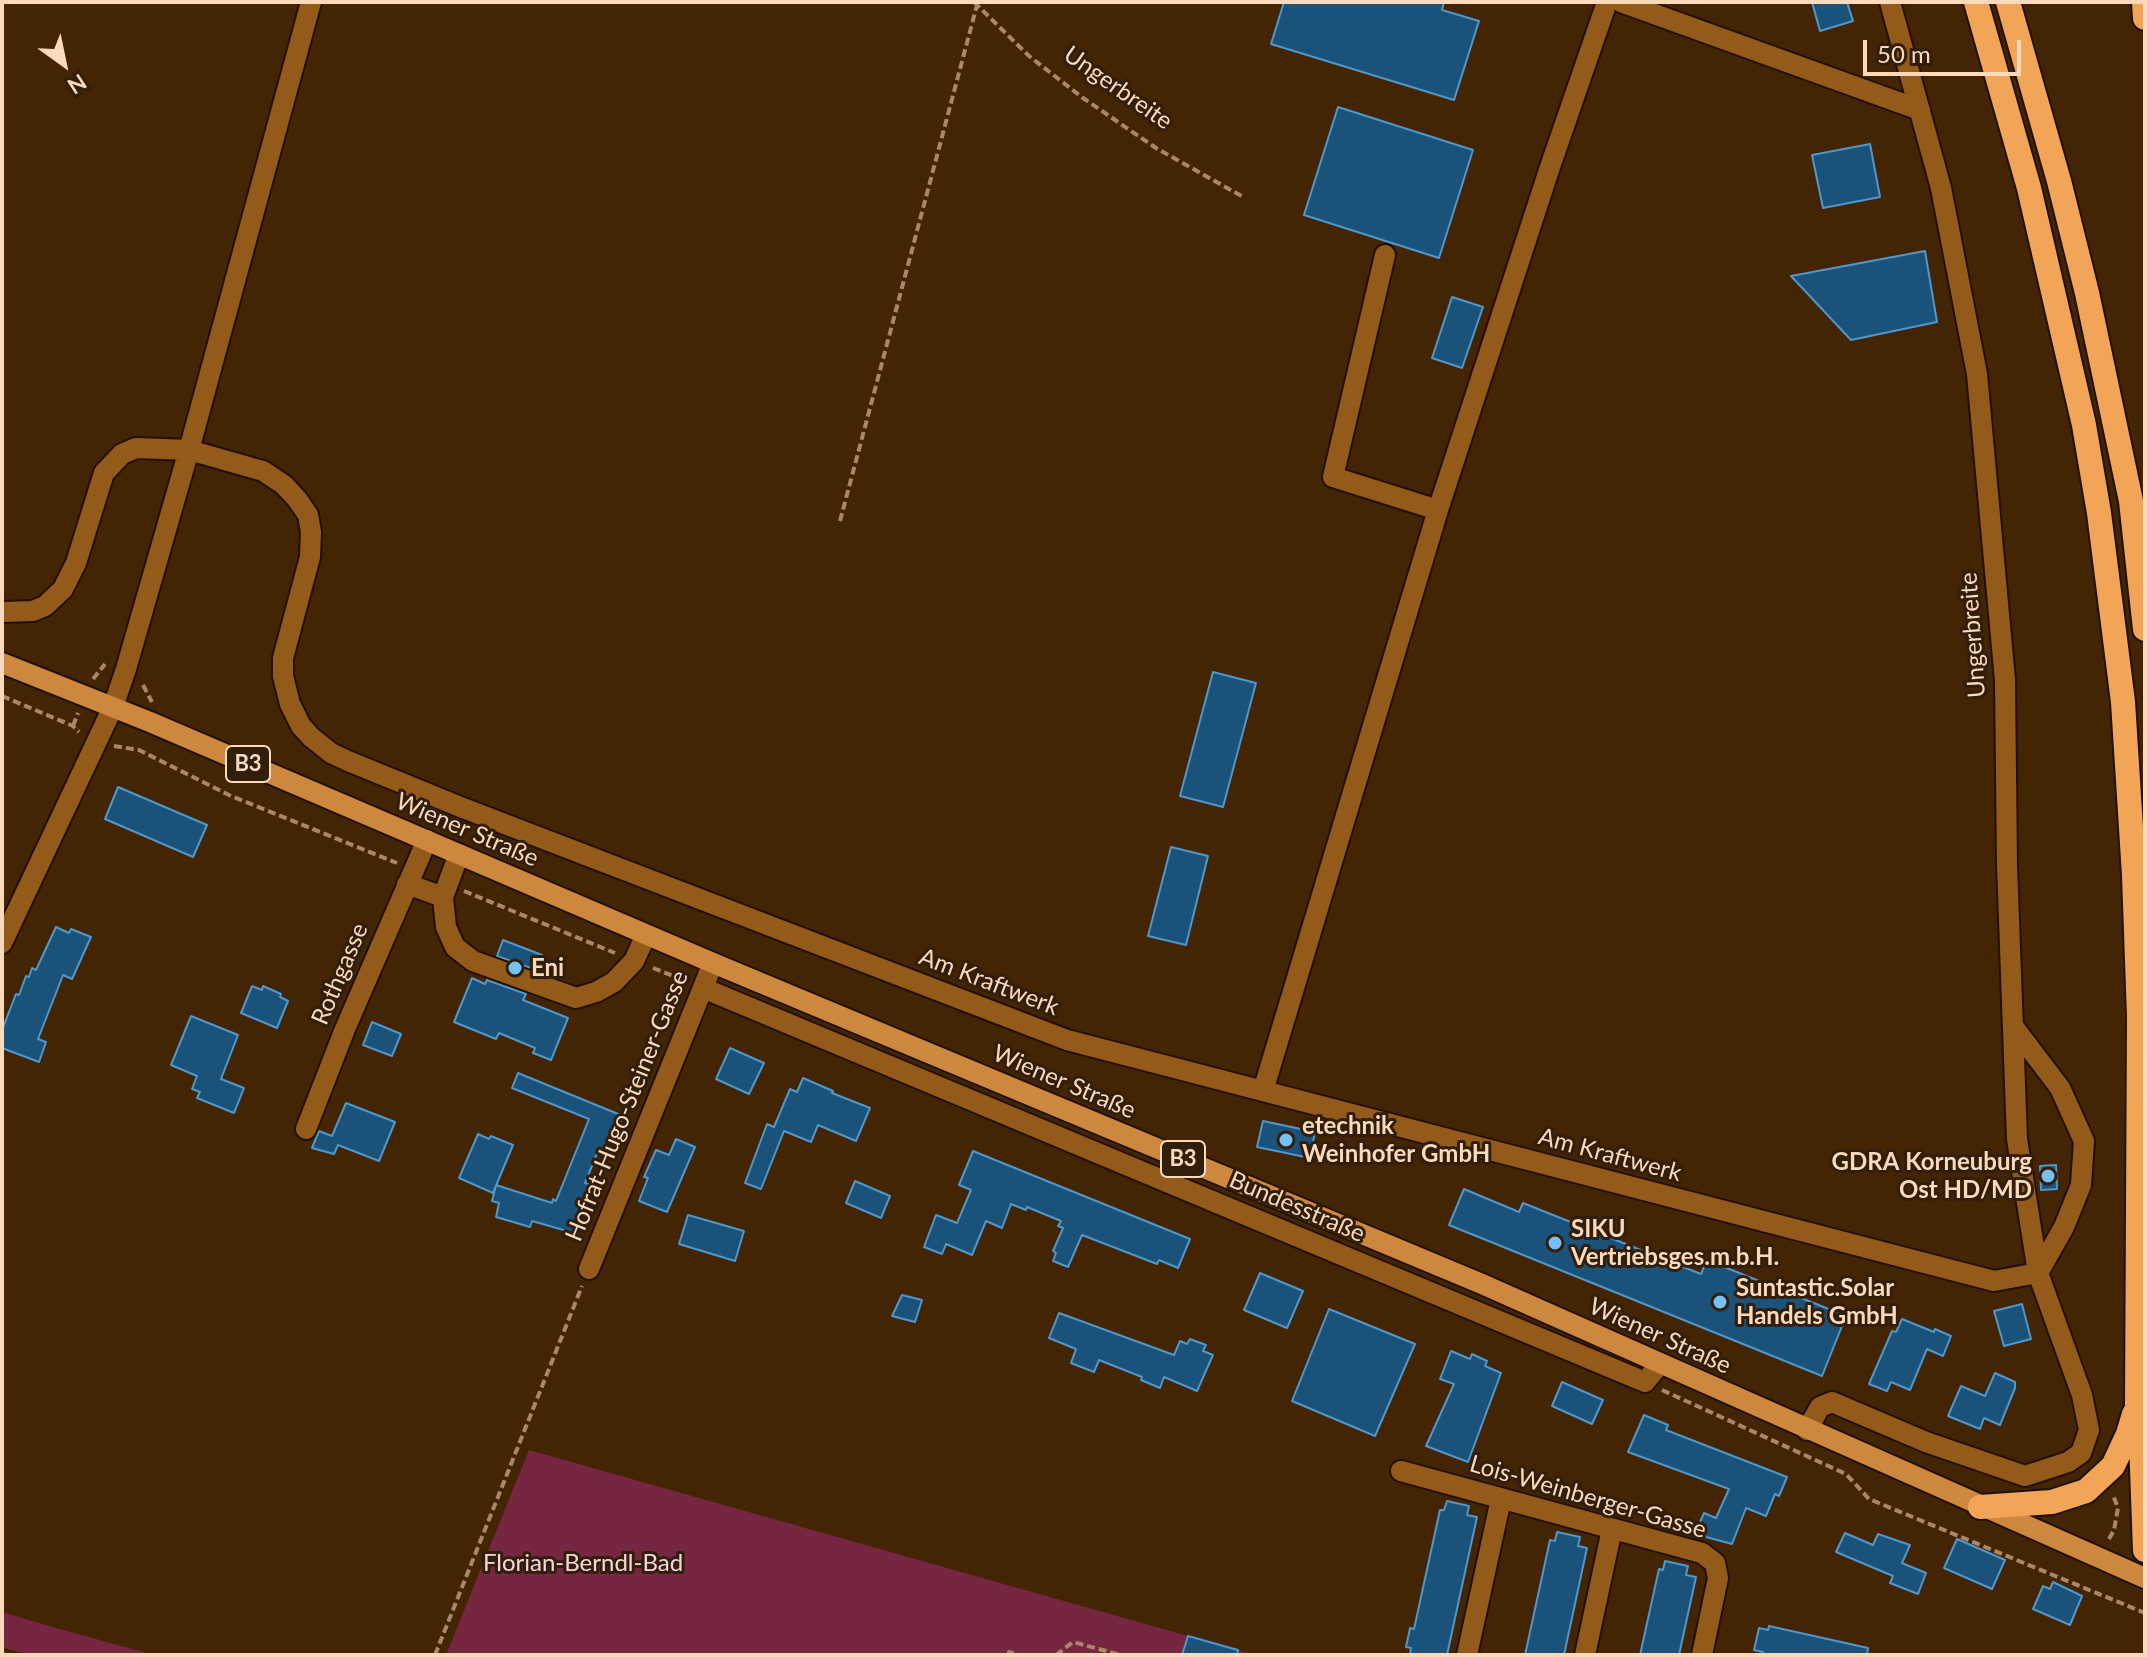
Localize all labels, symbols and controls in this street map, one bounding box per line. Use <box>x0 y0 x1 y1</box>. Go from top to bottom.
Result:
north arrow <box>24 24 104 104</box>
scale bar <box>1867 24 2025 74</box>
text: 50 m <box>1877 39 1931 68</box>
street label: Ungerbreite <box>1058 40 1178 136</box>
text: N <box>63 69 92 100</box>
street label: Ungerbreite <box>1954 571 1992 699</box>
road number: B3 <box>226 746 270 782</box>
street label: Wiener Straße <box>391 787 543 873</box>
street label: Rothgasse <box>306 919 374 1029</box>
street label: Am Kraftwerk <box>915 942 1063 1022</box>
place label: Eni <box>531 954 564 982</box>
marker: Eni <box>506 959 524 977</box>
street label: Hofrat-Hugo-Steiner-Gasse <box>559 966 695 1246</box>
street label: Wiener Straße <box>988 1039 1140 1125</box>
place label: etechnik Weinhofer GmbH <box>1302 1112 1490 1168</box>
street label: Am Kraftwerk <box>1535 1122 1685 1188</box>
marker: etechnik Weinhofer GmbH <box>1277 1131 1295 1149</box>
road number: B3 <box>1161 1141 1205 1177</box>
place label: GDRA Korneuburg Ost HD/MD <box>1832 1148 2032 1204</box>
street label: Bundesstraße <box>1225 1165 1369 1249</box>
marker: GDRA Korneuburg Ost HD/MD <box>2039 1167 2057 1185</box>
place label: SIKU Vertriebsges.m.b.H. <box>1571 1215 1779 1271</box>
marker: SIKU Vertriebsges.m.b.H. <box>1546 1234 1564 1252</box>
place label: Suntastic.Solar Handels GmbH <box>1736 1274 1898 1330</box>
street label: Wiener Straße <box>1585 1292 1735 1380</box>
marker: Suntastic.Solar Handels GmbH <box>1711 1293 1729 1311</box>
street label: Lois-Weinberger-Gasse <box>1466 1449 1710 1545</box>
park label: Florian-Berndl-Bad <box>483 1549 683 1577</box>

